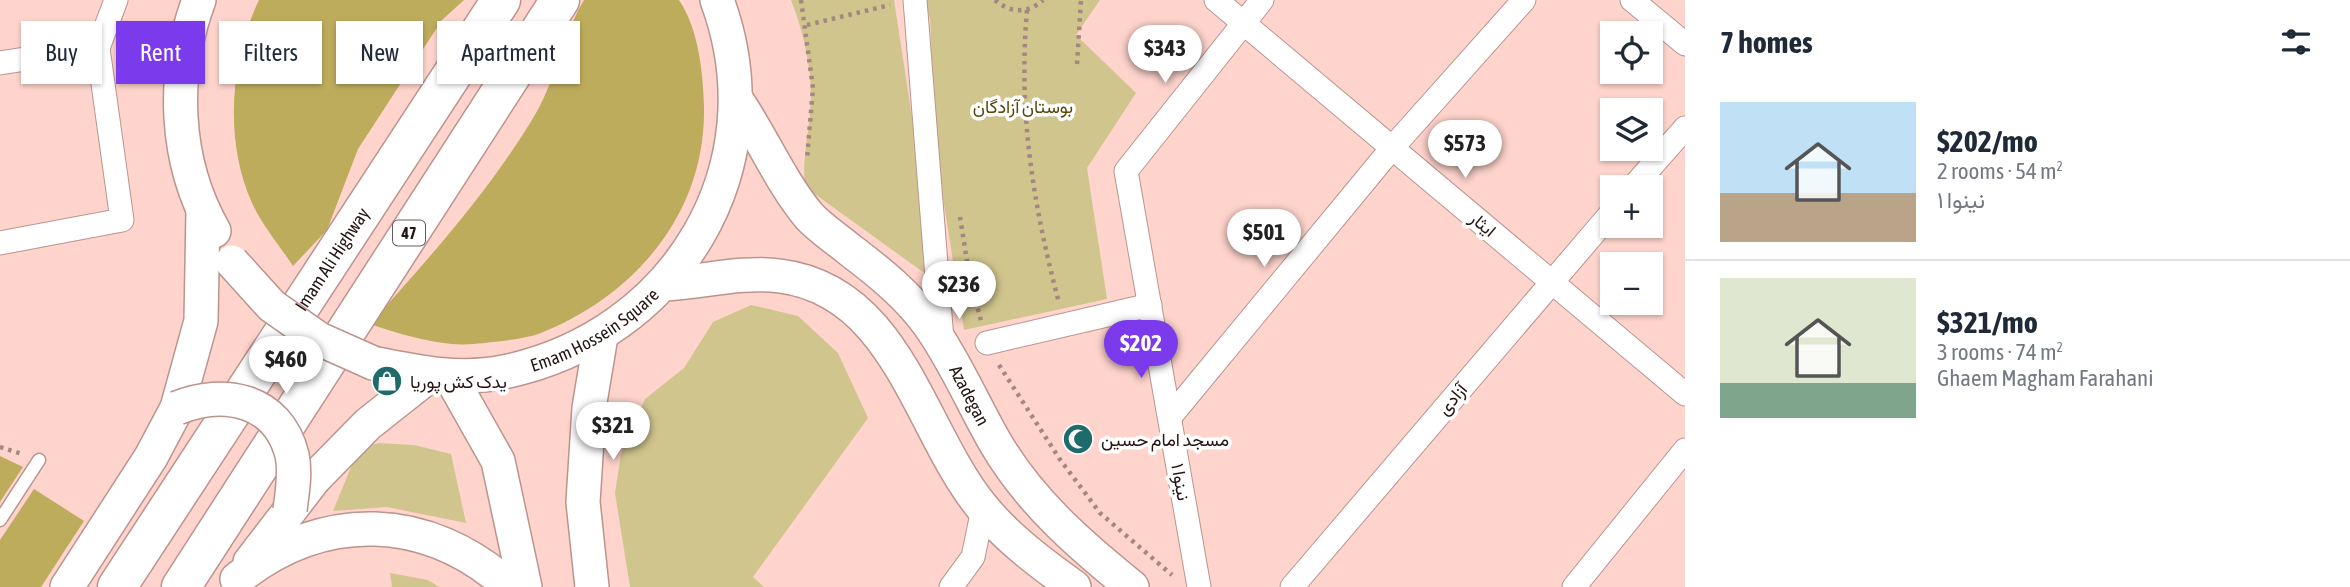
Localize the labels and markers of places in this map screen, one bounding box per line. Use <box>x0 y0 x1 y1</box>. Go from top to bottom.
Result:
pin: $343 <box>1124 25 1206 85</box>
pin: $573 <box>1424 120 1506 180</box>
pin: $501 <box>1223 210 1305 269</box>
pin: $236 <box>918 262 1000 321</box>
pin: $202 <box>1100 320 1182 380</box>
pin: $460 <box>245 336 327 396</box>
shop icon: یدک کش پوریا <box>370 364 404 398</box>
place label: یدک کش پوریا <box>410 371 507 394</box>
pin: $321 <box>572 402 654 462</box>
mosque icon: مسجد امام حسین <box>1061 422 1095 456</box>
place label: مسجد امام حسین <box>1101 429 1229 452</box>

